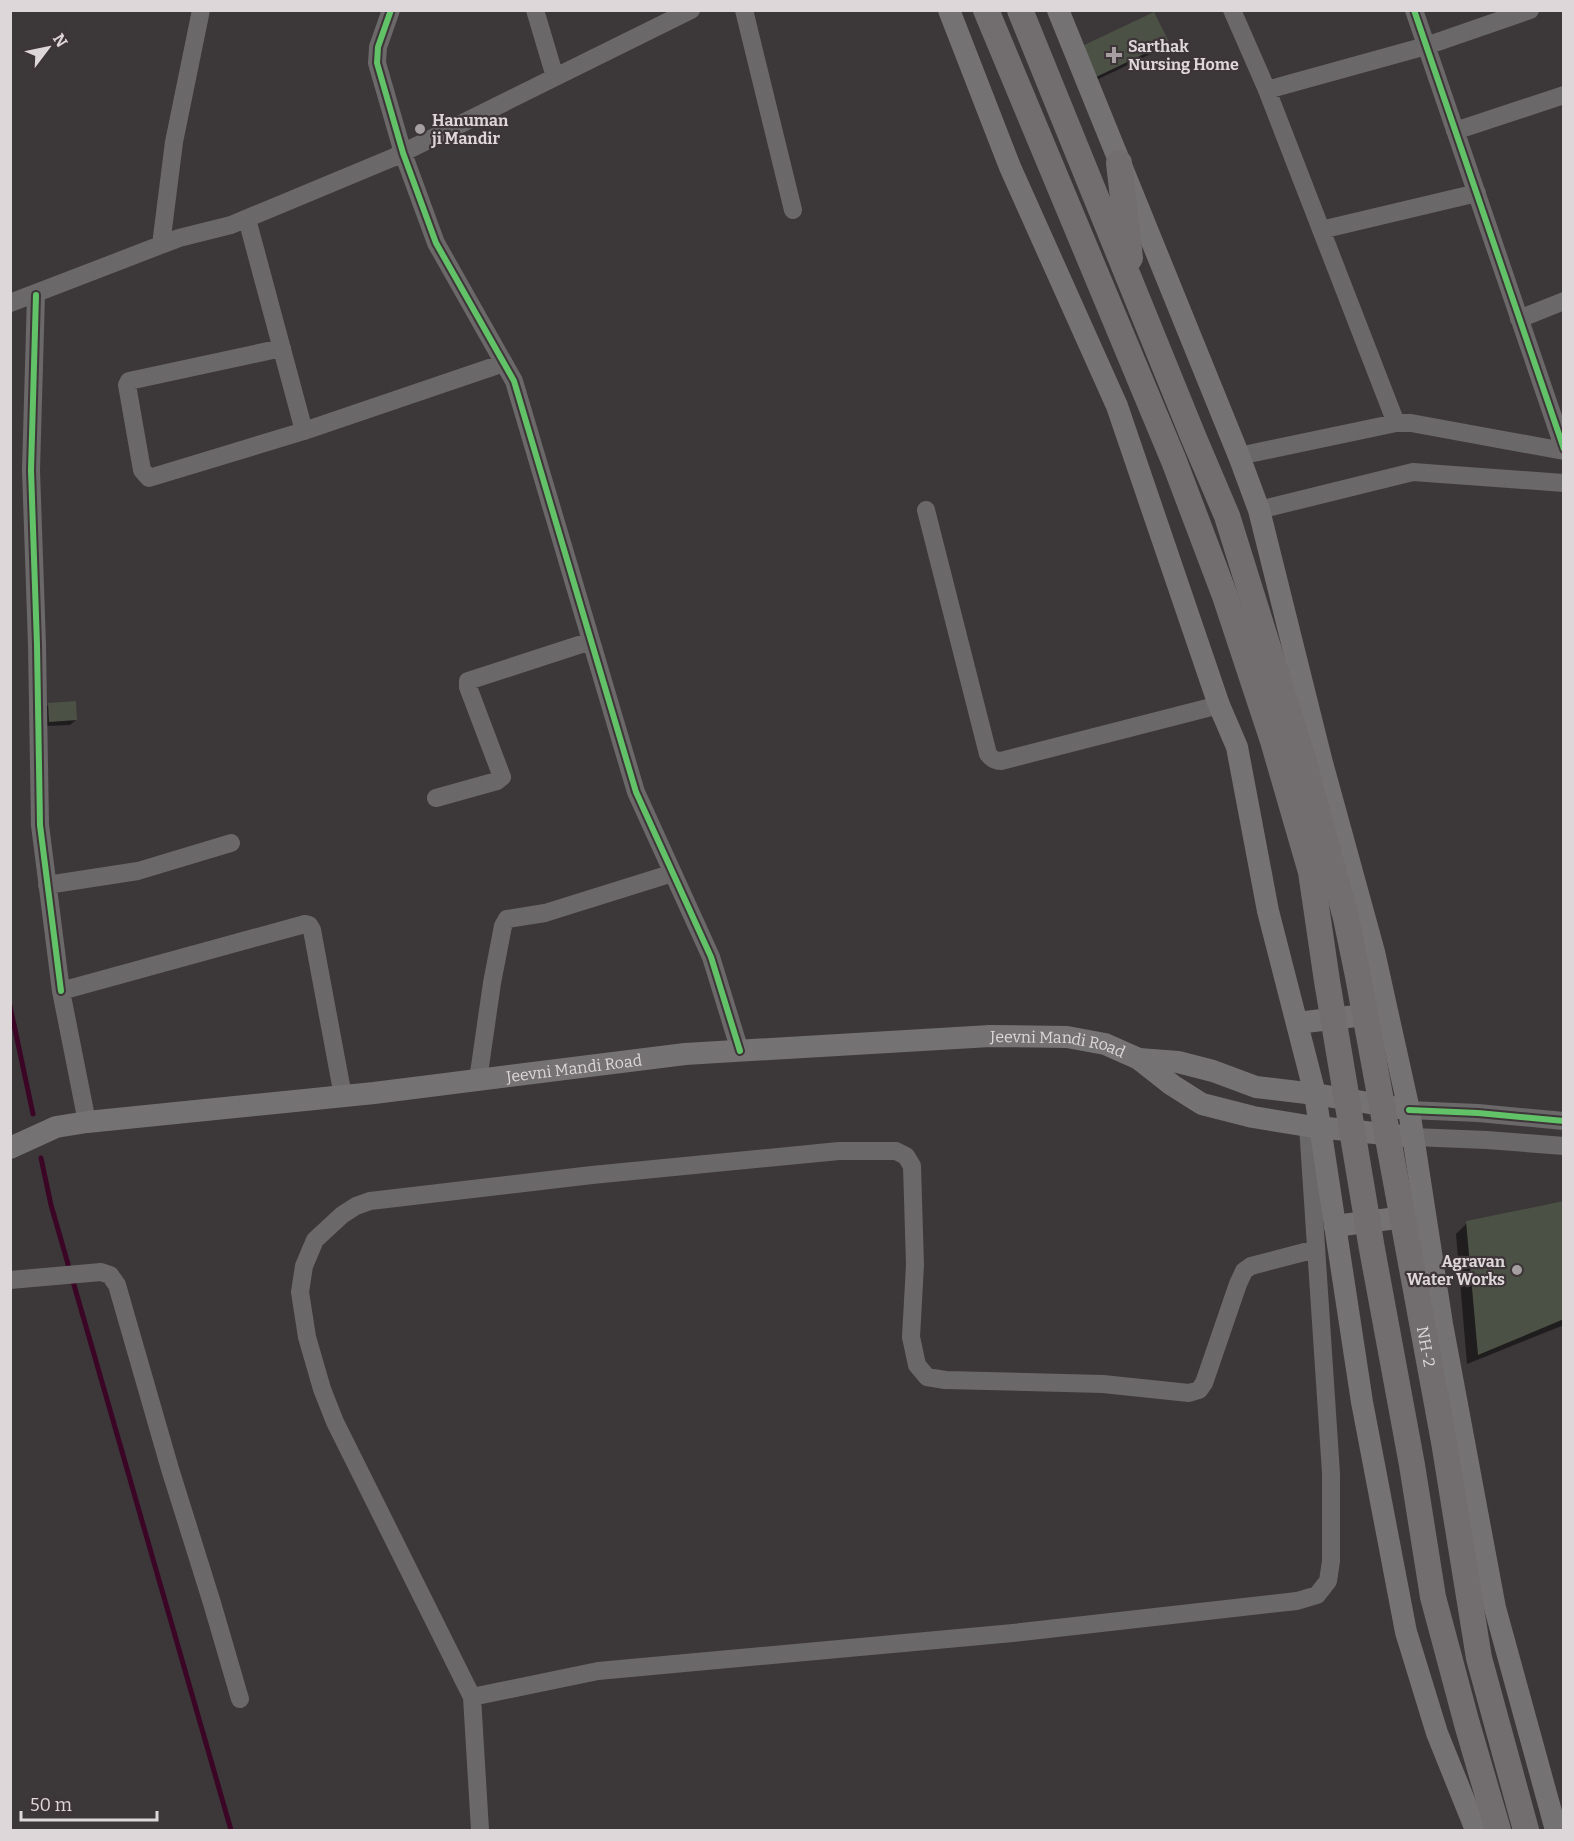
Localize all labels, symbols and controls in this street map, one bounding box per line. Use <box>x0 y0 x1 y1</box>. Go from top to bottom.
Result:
north arrow <box>18 18 78 78</box>
text: N <box>49 30 72 51</box>
place label: Sarthak Nursing Home <box>1128 37 1239 74</box>
marker: Sarthak Nursing Home <box>1105 46 1123 64</box>
place label: Hanuman ji Mandir <box>431 111 509 148</box>
marker: Hanuman ji Mandir <box>413 122 427 136</box>
street label: Jeevni Mandi Road <box>989 1026 1129 1062</box>
street label: Jeevni Mandi Road <box>504 1050 644 1086</box>
place label: Agravan Water Works <box>1407 1252 1506 1289</box>
marker: Agravan Water Works <box>1510 1263 1524 1277</box>
street label: NH-2 <box>1413 1324 1439 1368</box>
scale bar <box>21 1784 158 1822</box>
text: 50 m <box>30 1794 72 1816</box>

